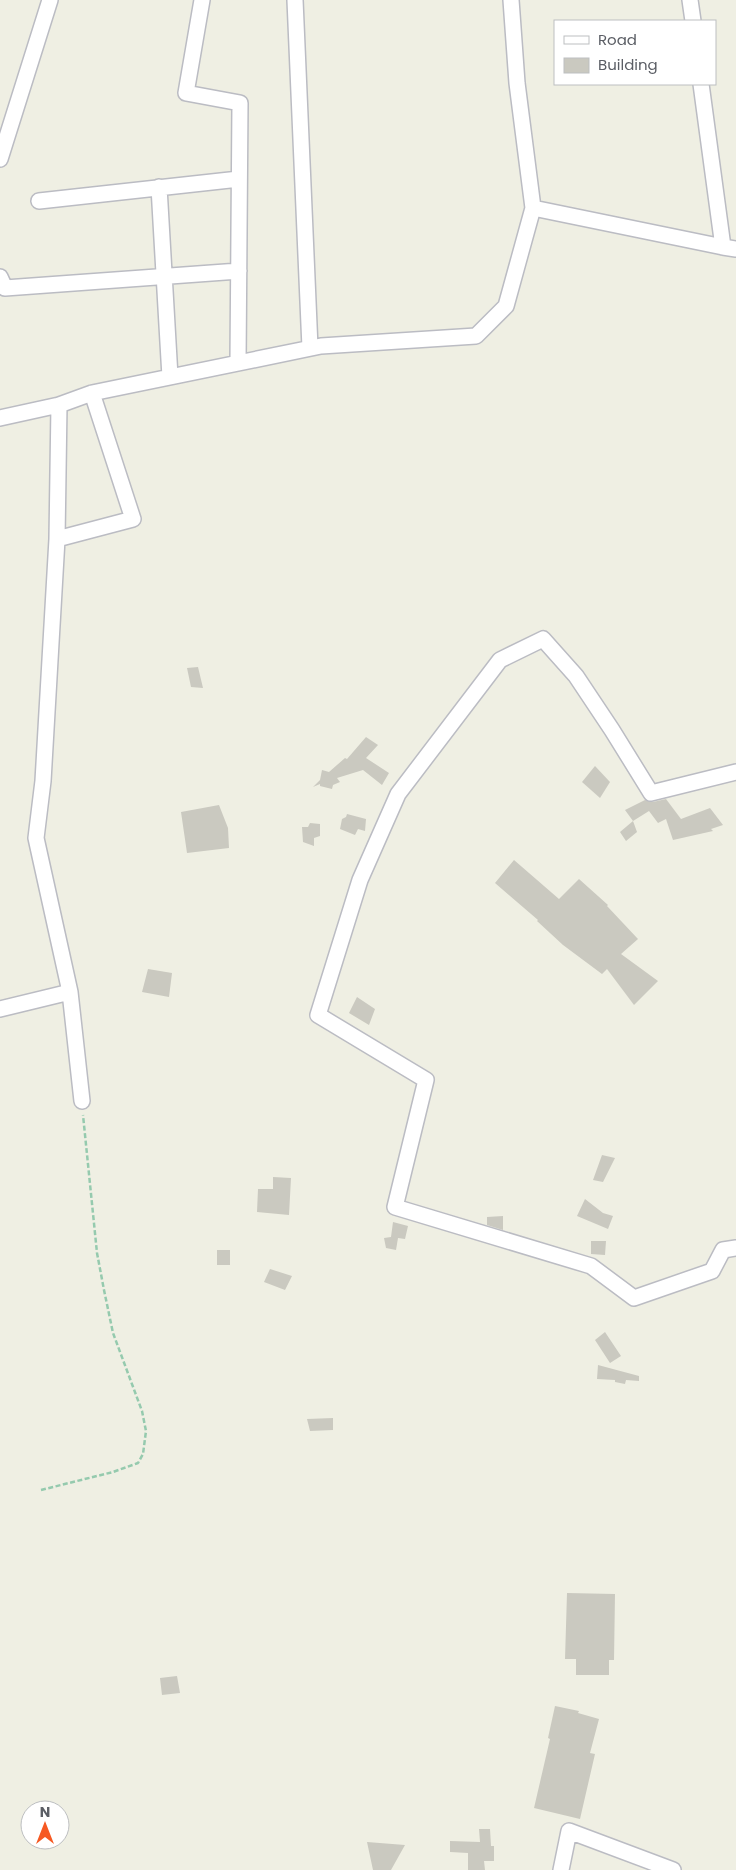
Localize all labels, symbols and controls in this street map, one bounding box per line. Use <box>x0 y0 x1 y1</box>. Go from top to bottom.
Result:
legend <box>554 20 716 85</box>
text: Road <box>598 29 637 50</box>
text: Building <box>598 54 658 75</box>
north arrow <box>20 1800 70 1850</box>
text: N <box>40 1802 50 1822</box>

